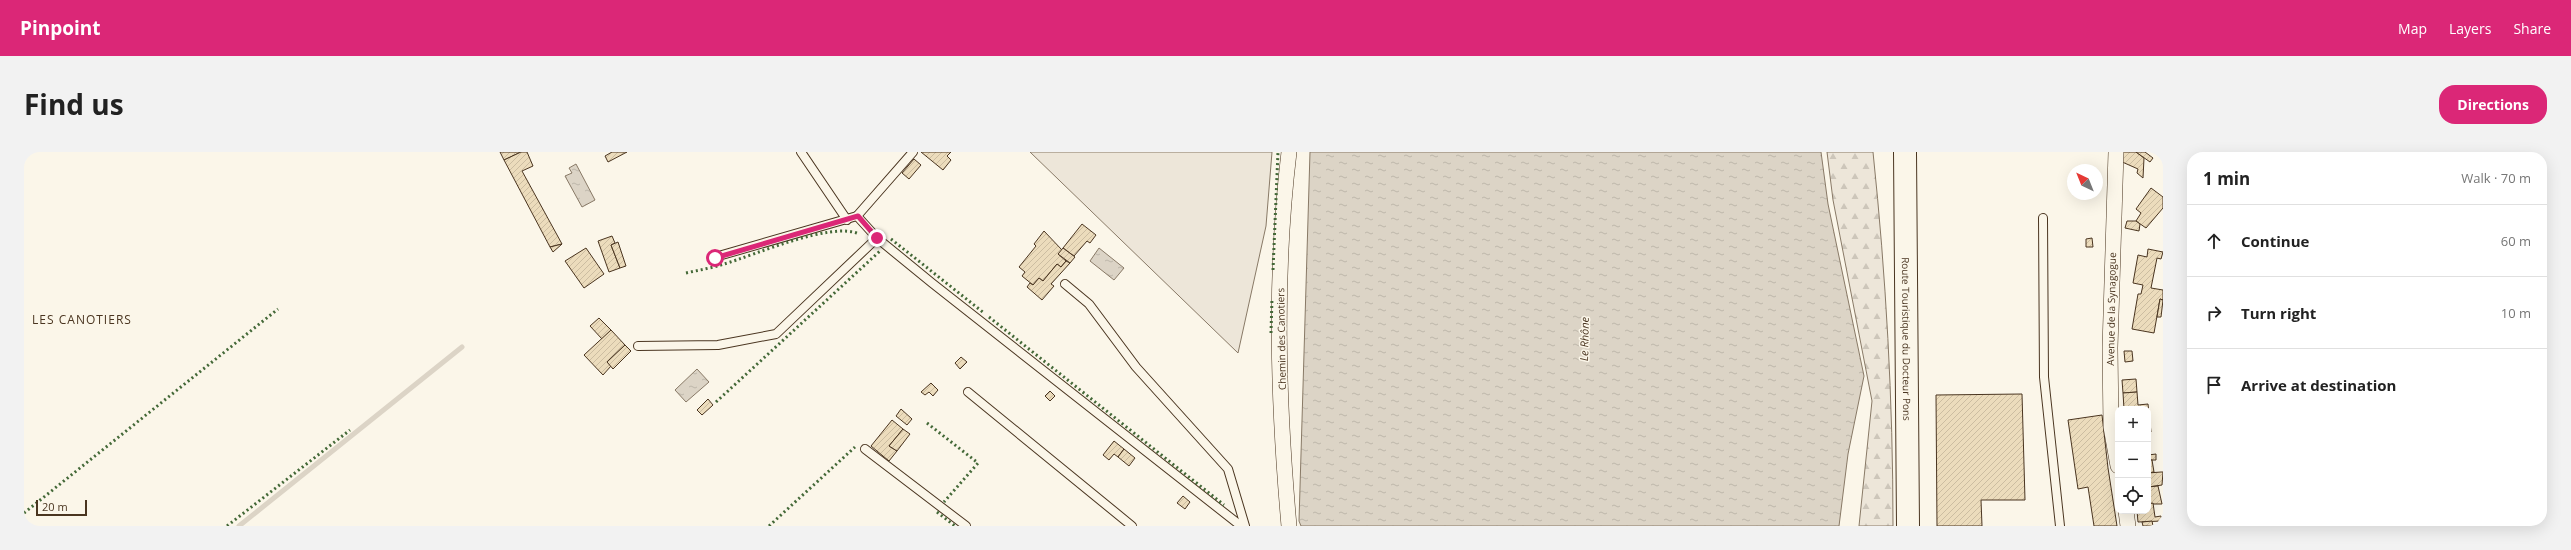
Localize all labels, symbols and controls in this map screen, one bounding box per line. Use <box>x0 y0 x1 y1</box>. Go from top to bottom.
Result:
text: Pinpoint <box>20 15 101 41</box>
text: Map <box>2398 19 2427 38</box>
text: Layers <box>2449 19 2491 38</box>
text: Share <box>2513 19 2551 38</box>
text: Find us <box>24 85 124 123</box>
button: Directions <box>2439 85 2547 124</box>
north arrow <box>2067 164 2103 200</box>
text: 1 min <box>2203 167 2250 190</box>
text: Walk · 70 m <box>2461 169 2531 187</box>
route end <box>868 229 886 247</box>
icon: ahead <box>2203 230 2225 252</box>
text: Continue <box>2241 231 2309 251</box>
text: 60 m <box>2501 232 2531 250</box>
route start <box>706 249 724 267</box>
street label: Avenue de la Synagogue <box>2103 252 2119 366</box>
street label: Route Touristique du Docteur Pons <box>1899 257 1914 421</box>
street label: Chemin des Canotiers <box>1273 288 1289 390</box>
icon: right <box>2203 302 2225 324</box>
text: Turn right <box>2241 303 2316 323</box>
text: 10 m <box>2501 304 2531 322</box>
district label: LES CANOTIERS <box>32 311 132 328</box>
water label: Le Rhône <box>1576 316 1592 361</box>
icon: arrive <box>2203 374 2225 396</box>
text: Arrive at destination <box>2241 375 2396 395</box>
map controls <box>2115 406 2151 514</box>
button: + <box>2115 406 2151 442</box>
button: − <box>2115 442 2151 478</box>
button: locate <box>2115 478 2151 514</box>
scale bar <box>36 498 87 517</box>
text: 20 m <box>42 499 68 514</box>

